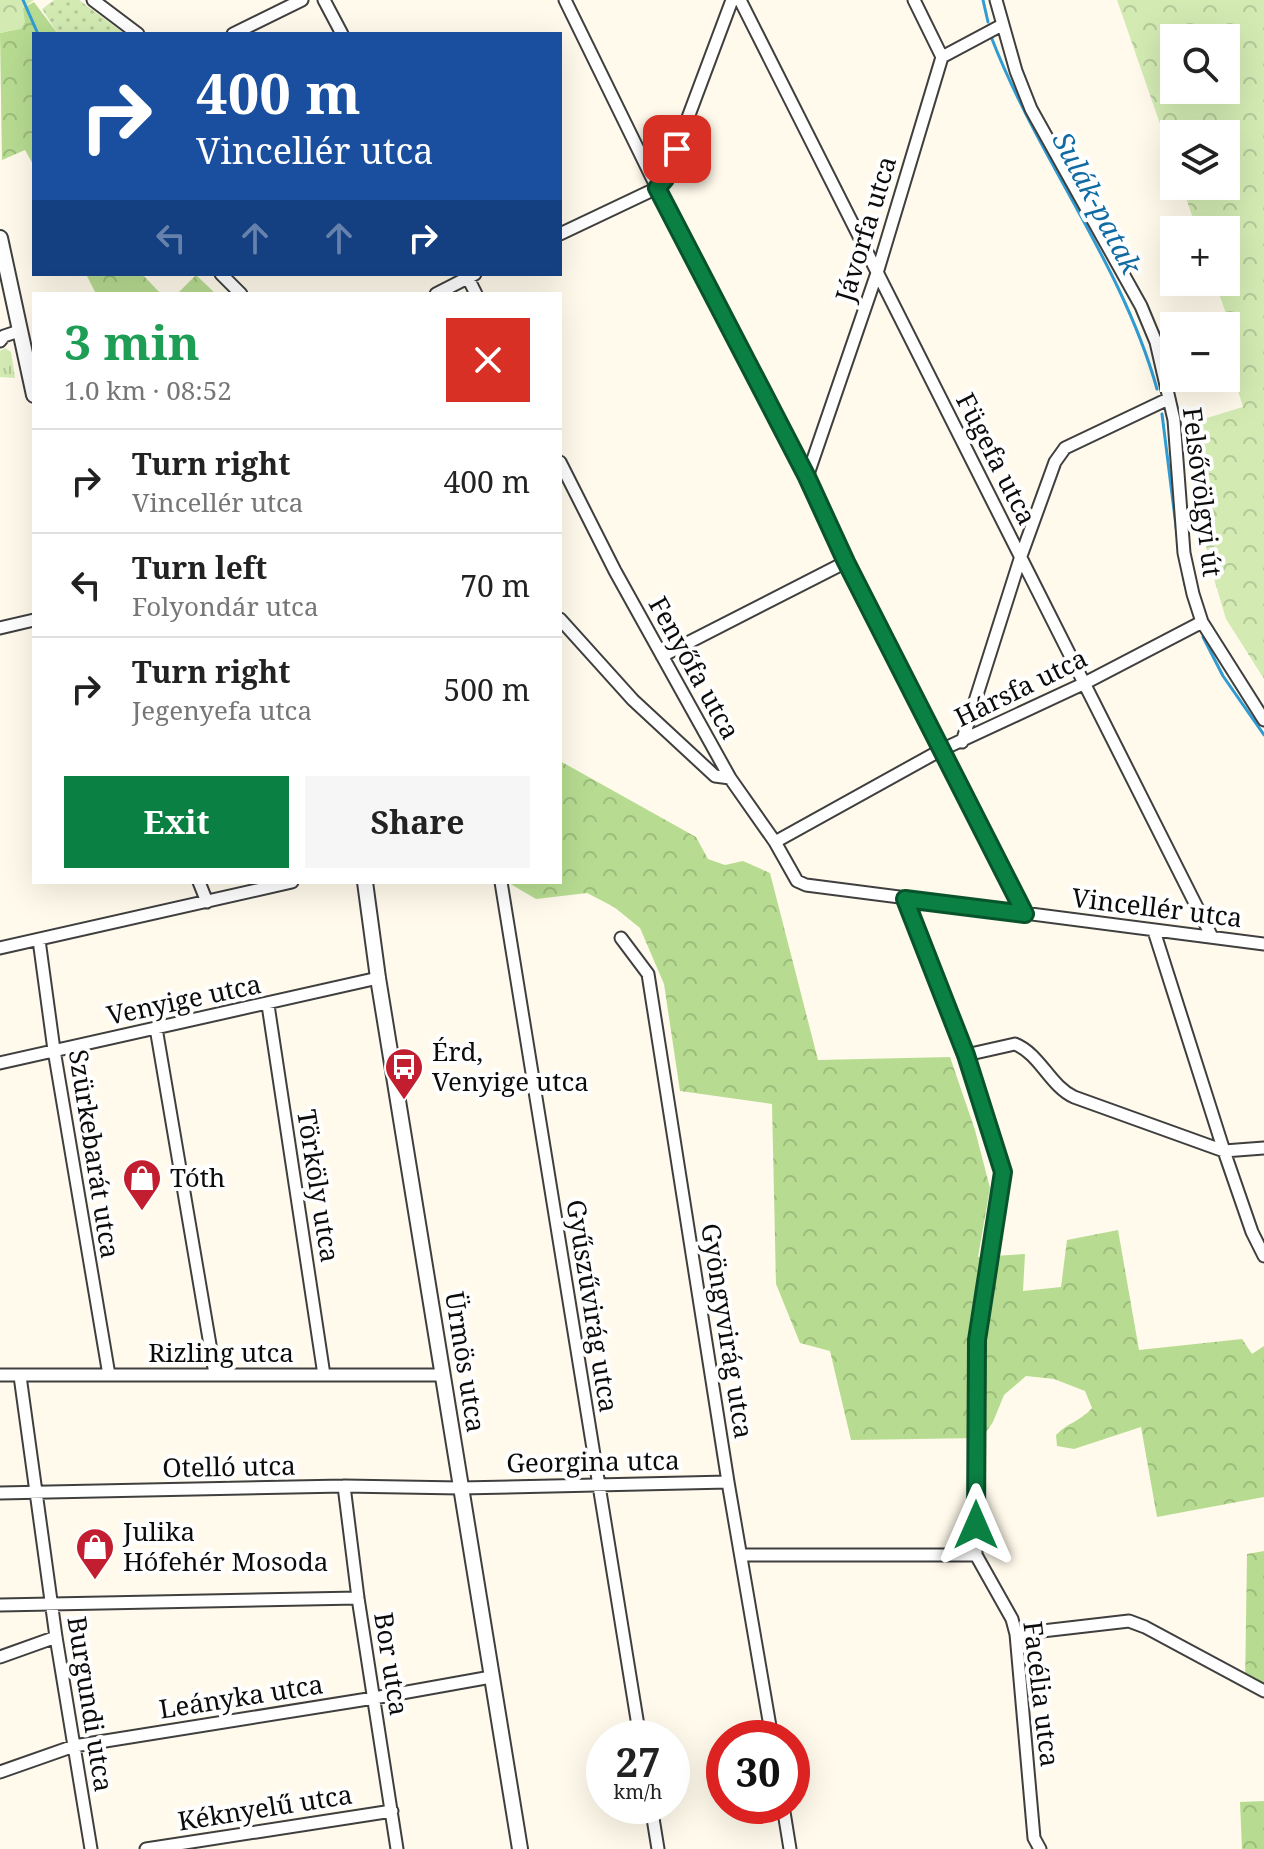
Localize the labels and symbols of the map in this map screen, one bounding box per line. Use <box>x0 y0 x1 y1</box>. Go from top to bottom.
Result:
pin <box>643 115 711 183</box>
water label: Sulák-patak <box>1044 125 1152 281</box>
street label: Jávorfa utca <box>826 152 904 307</box>
street label: Fügefa utca <box>948 386 1046 531</box>
street label: Felsővölgyi út <box>1175 405 1231 579</box>
street label: Fenyőfa utca <box>641 590 749 745</box>
street label: Hársfa utca <box>948 640 1093 735</box>
street label: Vincellér utca <box>1070 879 1244 935</box>
street label: Venyige utca <box>103 965 264 1033</box>
place label: Érd, Venyige utca <box>432 1033 589 1099</box>
bus stop icon: Érd, Venyige utca <box>383 1046 425 1101</box>
street label: Szürkebarát utca <box>61 1047 129 1261</box>
street label: Törköly utca <box>289 1107 349 1265</box>
shop icon: Tóth <box>121 1157 163 1212</box>
place label: Tóth <box>170 1159 225 1195</box>
street label: Gyűszűvirág utca <box>558 1197 628 1415</box>
street label: Gyöngyvirág utca <box>693 1221 763 1441</box>
street label: Ürmös utca <box>437 1289 495 1435</box>
street label: Rizling utca <box>148 1334 294 1370</box>
street label: Georgina utca <box>506 1441 680 1481</box>
street label: Otelló utca <box>162 1447 296 1485</box>
position arrow <box>934 1483 1018 1567</box>
place label: Julika Hófehér Mosoda <box>122 1513 328 1579</box>
shop icon: Julika Hófehér Mosoda <box>74 1526 116 1581</box>
street label: Bor utca <box>366 1610 418 1718</box>
street label: Burgundi utca <box>59 1614 123 1794</box>
street label: Facélia utca <box>1015 1619 1069 1769</box>
street label: Leányka utca <box>156 1665 325 1727</box>
speed limit sign: 30 <box>706 1720 810 1824</box>
street label: Kéknyelű utca <box>175 1775 355 1839</box>

